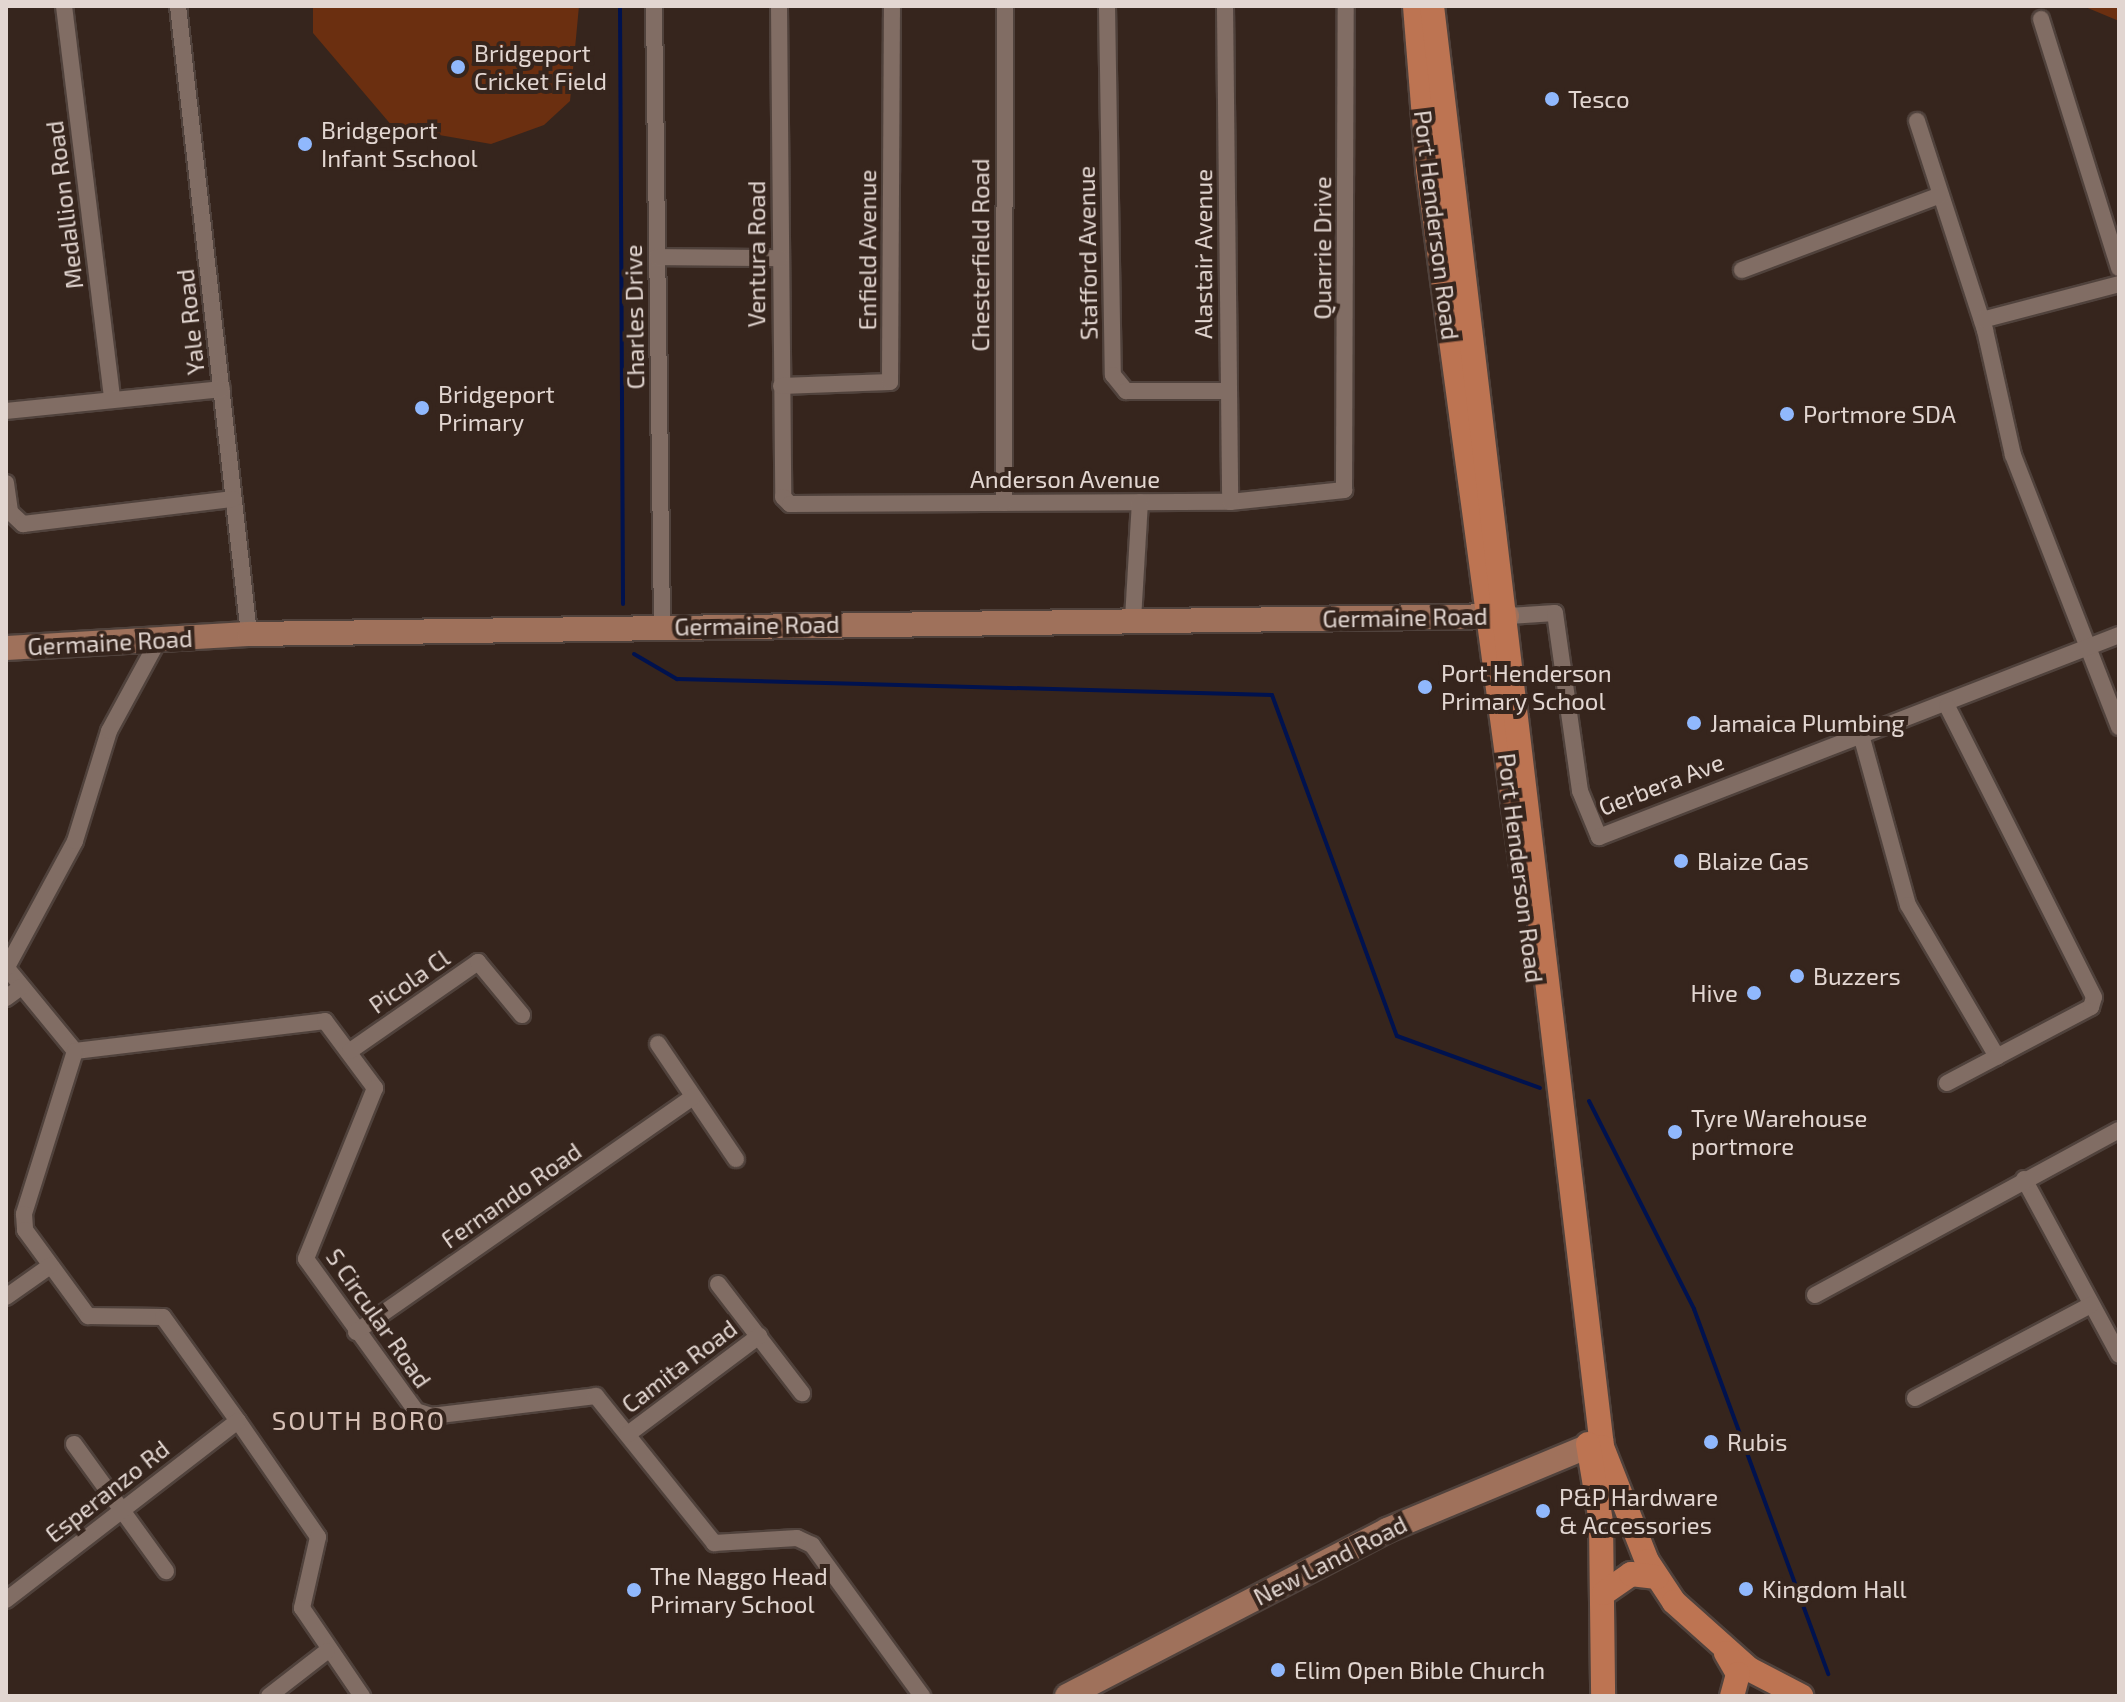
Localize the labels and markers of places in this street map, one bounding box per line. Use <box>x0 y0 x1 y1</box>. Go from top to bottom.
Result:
place label: Bridgeport Cricket Field <box>474 39 607 95</box>
marker: Bridgeport Cricket Field <box>449 58 467 76</box>
place label: Tesco <box>1568 85 1630 113</box>
marker: Tesco <box>1543 90 1561 108</box>
place label: Bridgeport Infant Sschool <box>321 116 478 172</box>
marker: Bridgeport Infant Sschool <box>296 135 314 153</box>
place label: Bridgeport Primary <box>438 380 555 436</box>
marker: Bridgeport Primary <box>413 399 431 417</box>
place label: Portmore SDA <box>1803 400 1956 428</box>
marker: Portmore SDA <box>1778 405 1796 423</box>
place label: Port Henderson Primary School <box>1441 659 1612 715</box>
marker: Port Henderson Primary School <box>1416 678 1434 696</box>
place label: Jamaica Plumbing <box>1710 709 1905 737</box>
marker: Jamaica Plumbing <box>1685 714 1703 732</box>
place label: Blaize Gas <box>1697 847 1809 875</box>
marker: Blaize Gas <box>1672 852 1690 870</box>
place label: Buzzers <box>1813 962 1901 990</box>
marker: Buzzers <box>1788 967 1806 985</box>
place label: Hive <box>1691 979 1738 1007</box>
marker: Hive <box>1745 984 1763 1002</box>
place label: Tyre Warehouse portmore <box>1691 1104 1868 1160</box>
marker: Tyre Warehouse portmore <box>1666 1123 1684 1141</box>
place label: Rubis <box>1727 1428 1787 1456</box>
marker: Rubis <box>1702 1433 1720 1451</box>
place label: P&P Hardware & Accessories <box>1559 1483 1719 1539</box>
marker: P&P Hardware & Accessories <box>1534 1502 1552 1520</box>
place label: The Naggo Head Primary School <box>650 1562 828 1618</box>
place label: Kingdom Hall <box>1762 1575 1907 1603</box>
marker: Kingdom Hall <box>1737 1580 1755 1598</box>
marker: The Naggo Head Primary School <box>625 1581 643 1599</box>
place label: Elim Open Bible Church <box>1294 1656 1545 1684</box>
marker: Elim Open Bible Church <box>1269 1661 1287 1679</box>

